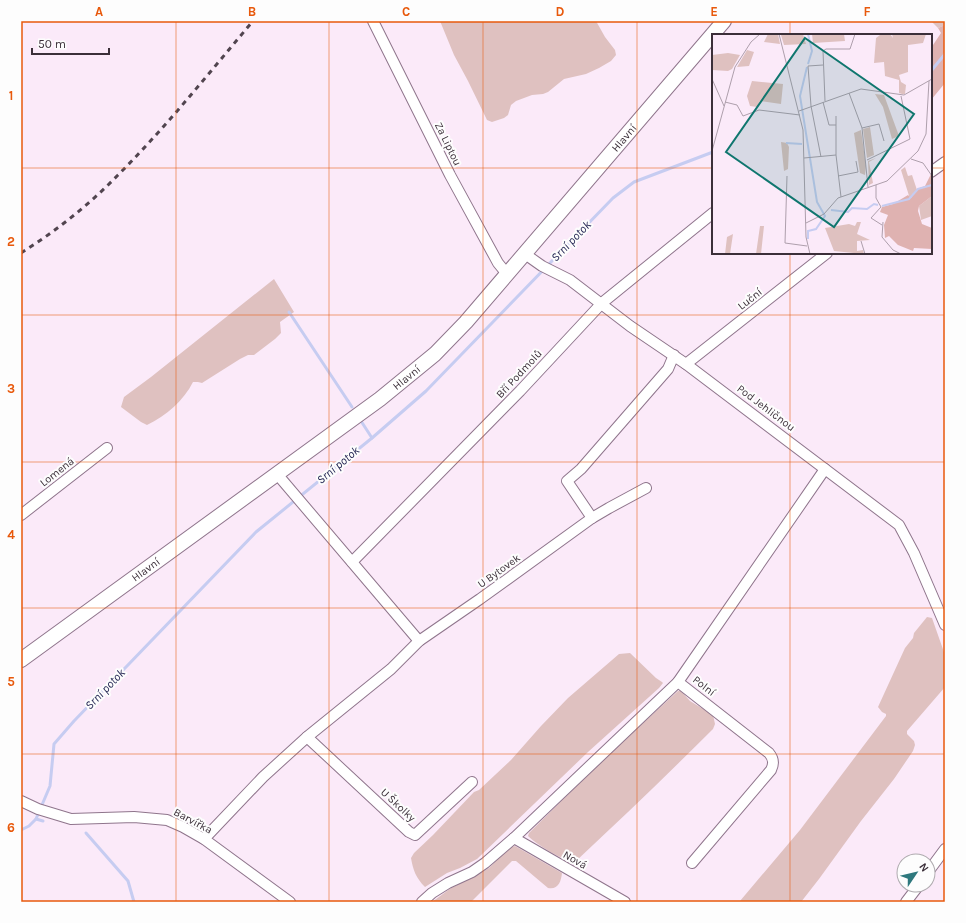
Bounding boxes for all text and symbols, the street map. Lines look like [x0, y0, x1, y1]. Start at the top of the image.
text: A [95, 4, 103, 19]
text: B [248, 4, 256, 19]
text: C [402, 4, 410, 19]
text: D [556, 4, 565, 19]
text: E [710, 4, 718, 19]
text: F [863, 4, 871, 19]
scale bar [32, 30, 109, 56]
inset map [712, 34, 932, 254]
text: 50 m [38, 37, 66, 51]
text: 1 [9, 88, 13, 103]
street label: Za Liptou [432, 120, 464, 168]
street label: Hlavní [609, 121, 640, 154]
water label: Srní potok [548, 217, 594, 264]
text: 2 [7, 234, 15, 249]
street label: Luční [735, 285, 765, 313]
street label: Bří Podmolů [493, 347, 545, 401]
street label: Hlavní [390, 362, 423, 393]
text: 3 [7, 381, 15, 396]
street label: Pod Jehličnou [734, 382, 798, 434]
water label: Srní potok [314, 443, 363, 487]
street label: Lomená [37, 455, 77, 489]
text: 4 [7, 527, 15, 542]
street label: U Bytovek [475, 551, 523, 591]
street label: Hlavní [129, 554, 163, 584]
water label: Srní potok [82, 665, 128, 712]
street label: Polní [690, 673, 718, 699]
text: 5 [7, 674, 15, 689]
street label: U Školky [378, 784, 419, 824]
street label: Barvířka [171, 805, 215, 837]
text: 6 [7, 820, 15, 835]
street label: Nová [561, 848, 589, 872]
north arrow [896, 853, 936, 893]
text: N [916, 861, 931, 875]

